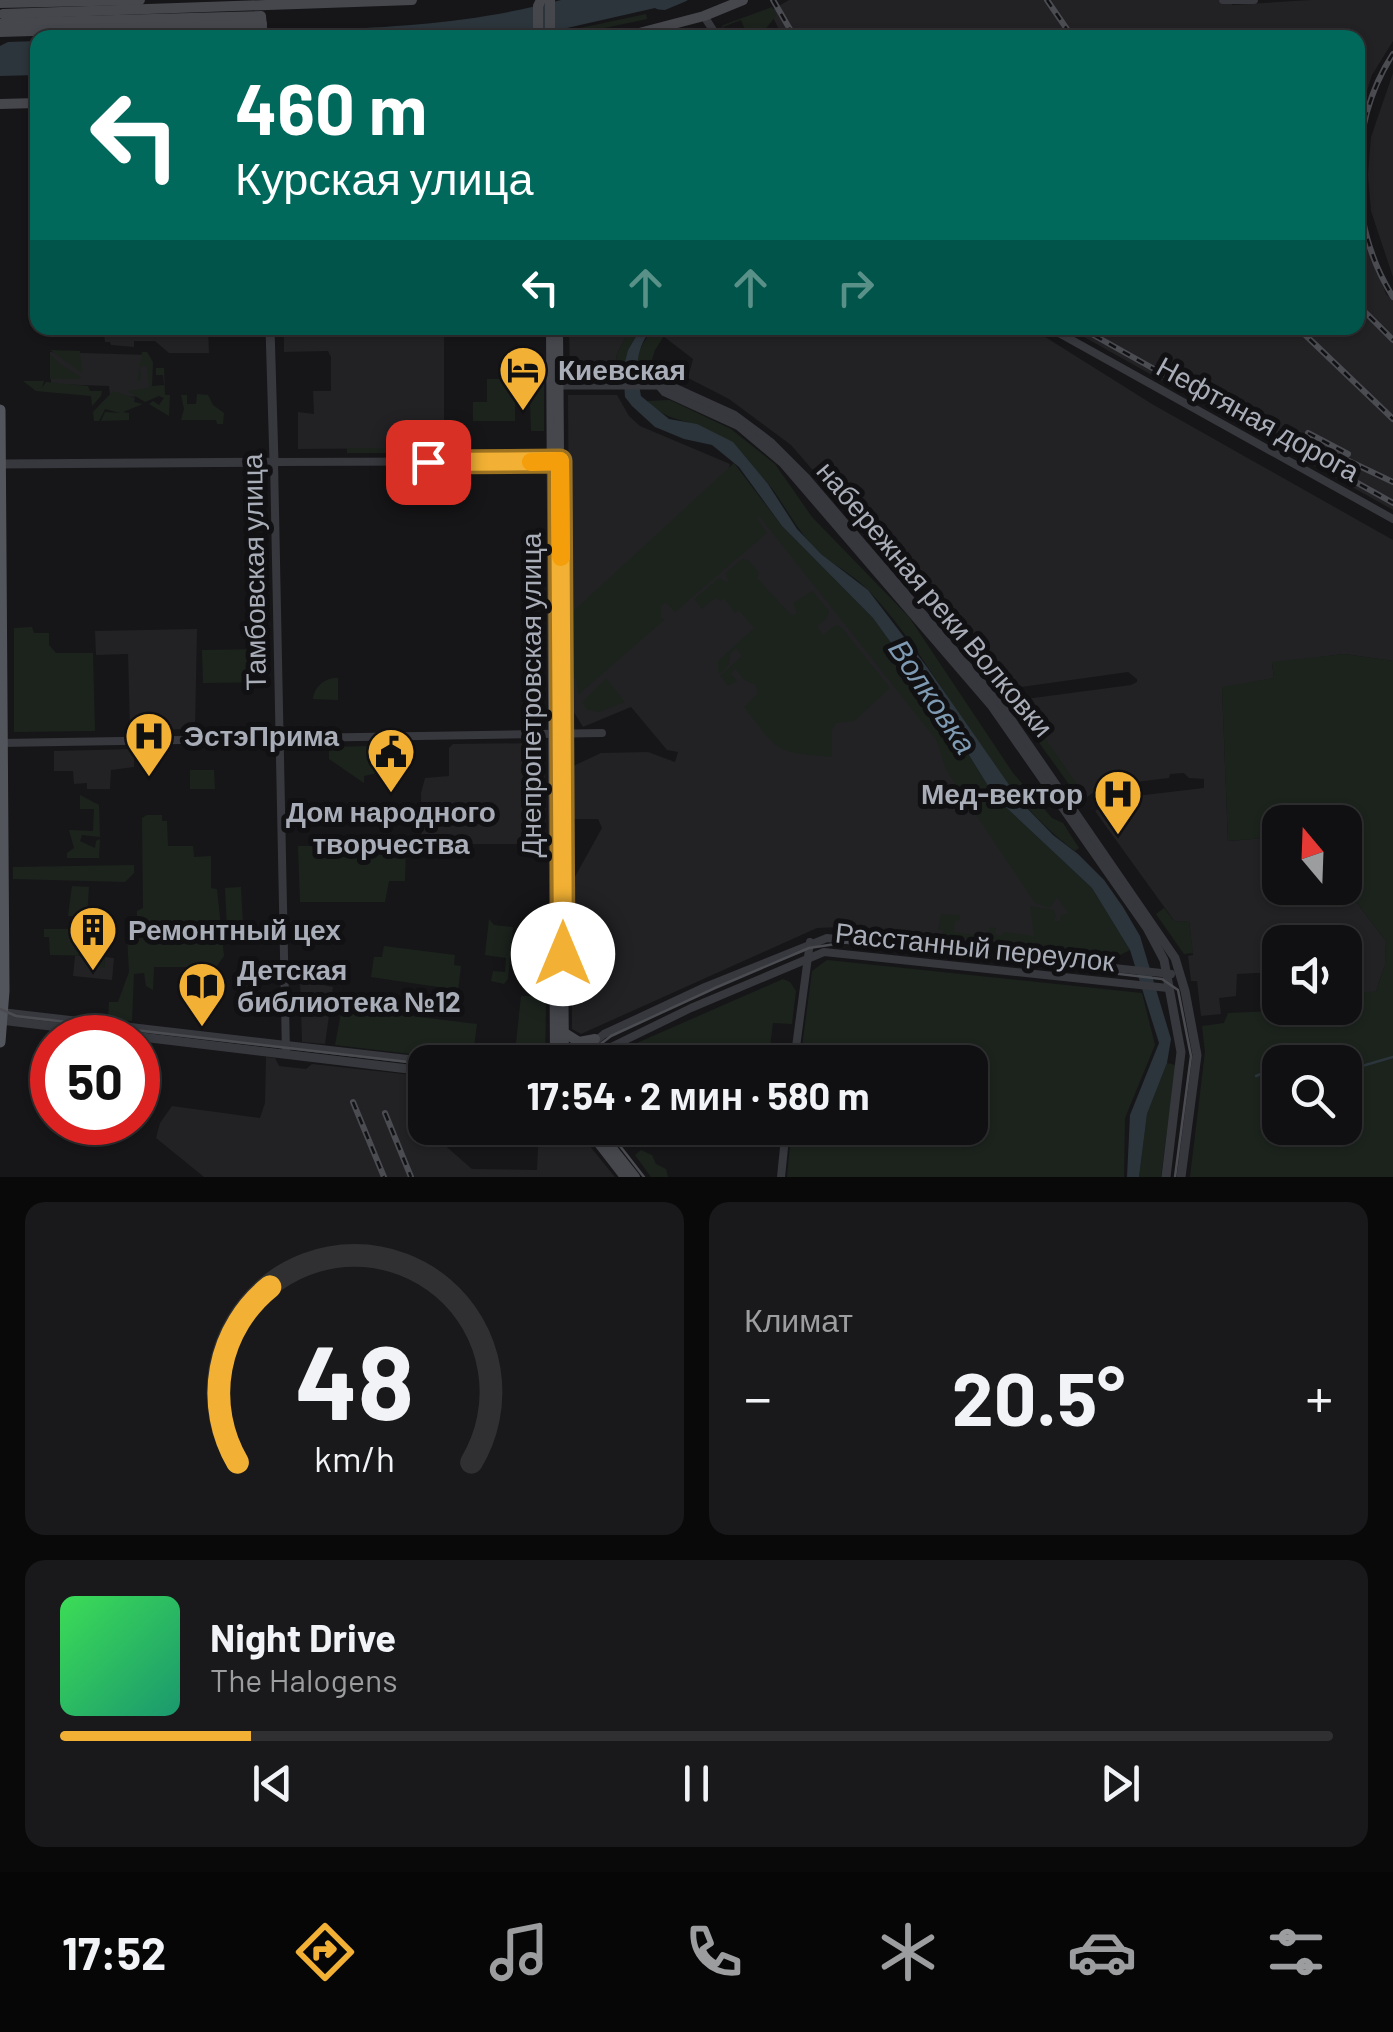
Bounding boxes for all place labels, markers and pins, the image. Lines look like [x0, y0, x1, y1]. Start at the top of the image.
hotel icon: Киевская [497, 344, 549, 412]
place label: Киевская [558, 352, 686, 386]
pin [386, 420, 471, 505]
hospital icon: ЭстэПрима [123, 710, 175, 778]
place label: ЭстэПрима [184, 718, 339, 752]
public building icon: Дом народного творчества [365, 726, 417, 794]
hospital icon: Мед-вектор [1092, 768, 1144, 836]
place label: Мед-вектор [921, 776, 1083, 810]
place label: Дом народного творчества [286, 794, 496, 860]
building icon: Ремонтный цех [67, 904, 119, 972]
place label: Ремонтный цех [128, 912, 341, 946]
place label: Детская библиотека №12 [237, 952, 461, 1018]
library icon: Детская библиотека №12 [176, 960, 228, 1028]

